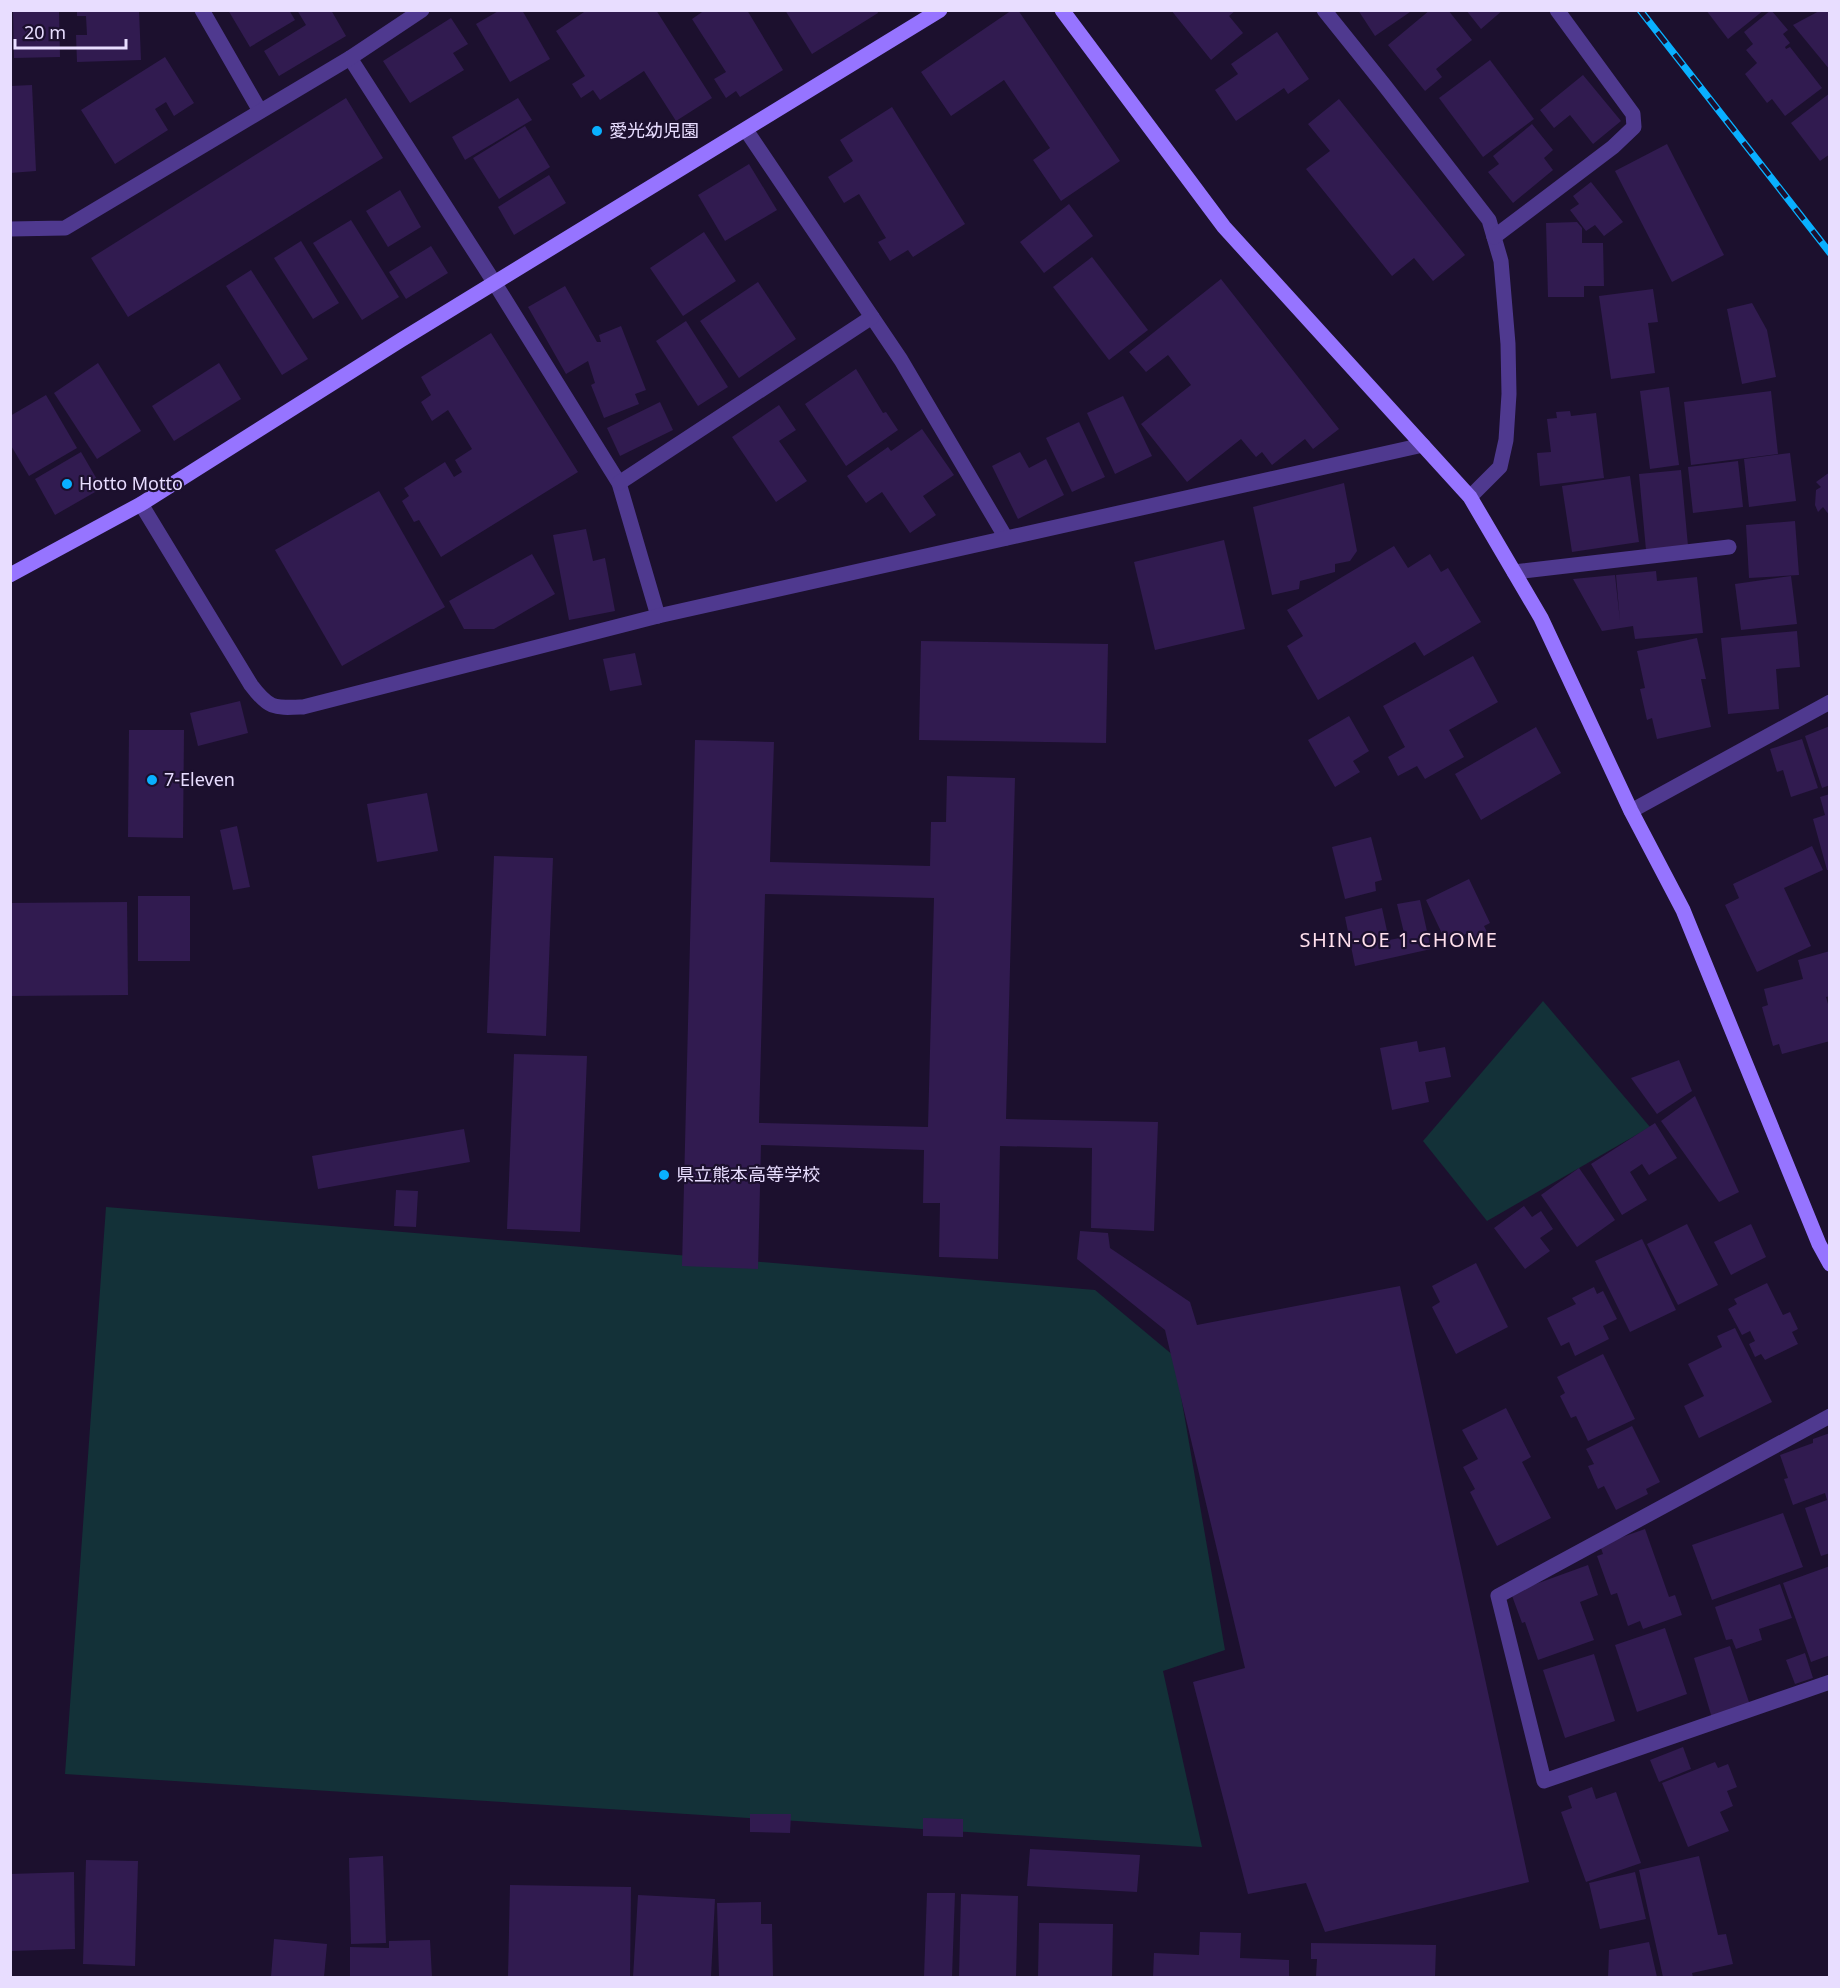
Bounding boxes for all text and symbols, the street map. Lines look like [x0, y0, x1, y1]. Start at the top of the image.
scale bar [15, 12, 126, 50]
text: 20 m [24, 20, 66, 44]
place label: 愛光幼児園 [609, 118, 699, 142]
marker: 愛光幼児園 [590, 124, 604, 138]
place label: Hotto Motto [79, 471, 183, 495]
marker: Hotto Motto [60, 477, 74, 491]
place label: 7-Eleven [164, 767, 235, 791]
marker: 7-Eleven [145, 773, 159, 787]
district label: SHIN-OE 1-CHOME [1300, 926, 1498, 953]
place label: 県立熊本高等学校 [676, 1162, 820, 1186]
marker: 県立熊本高等学校 [657, 1168, 671, 1182]

